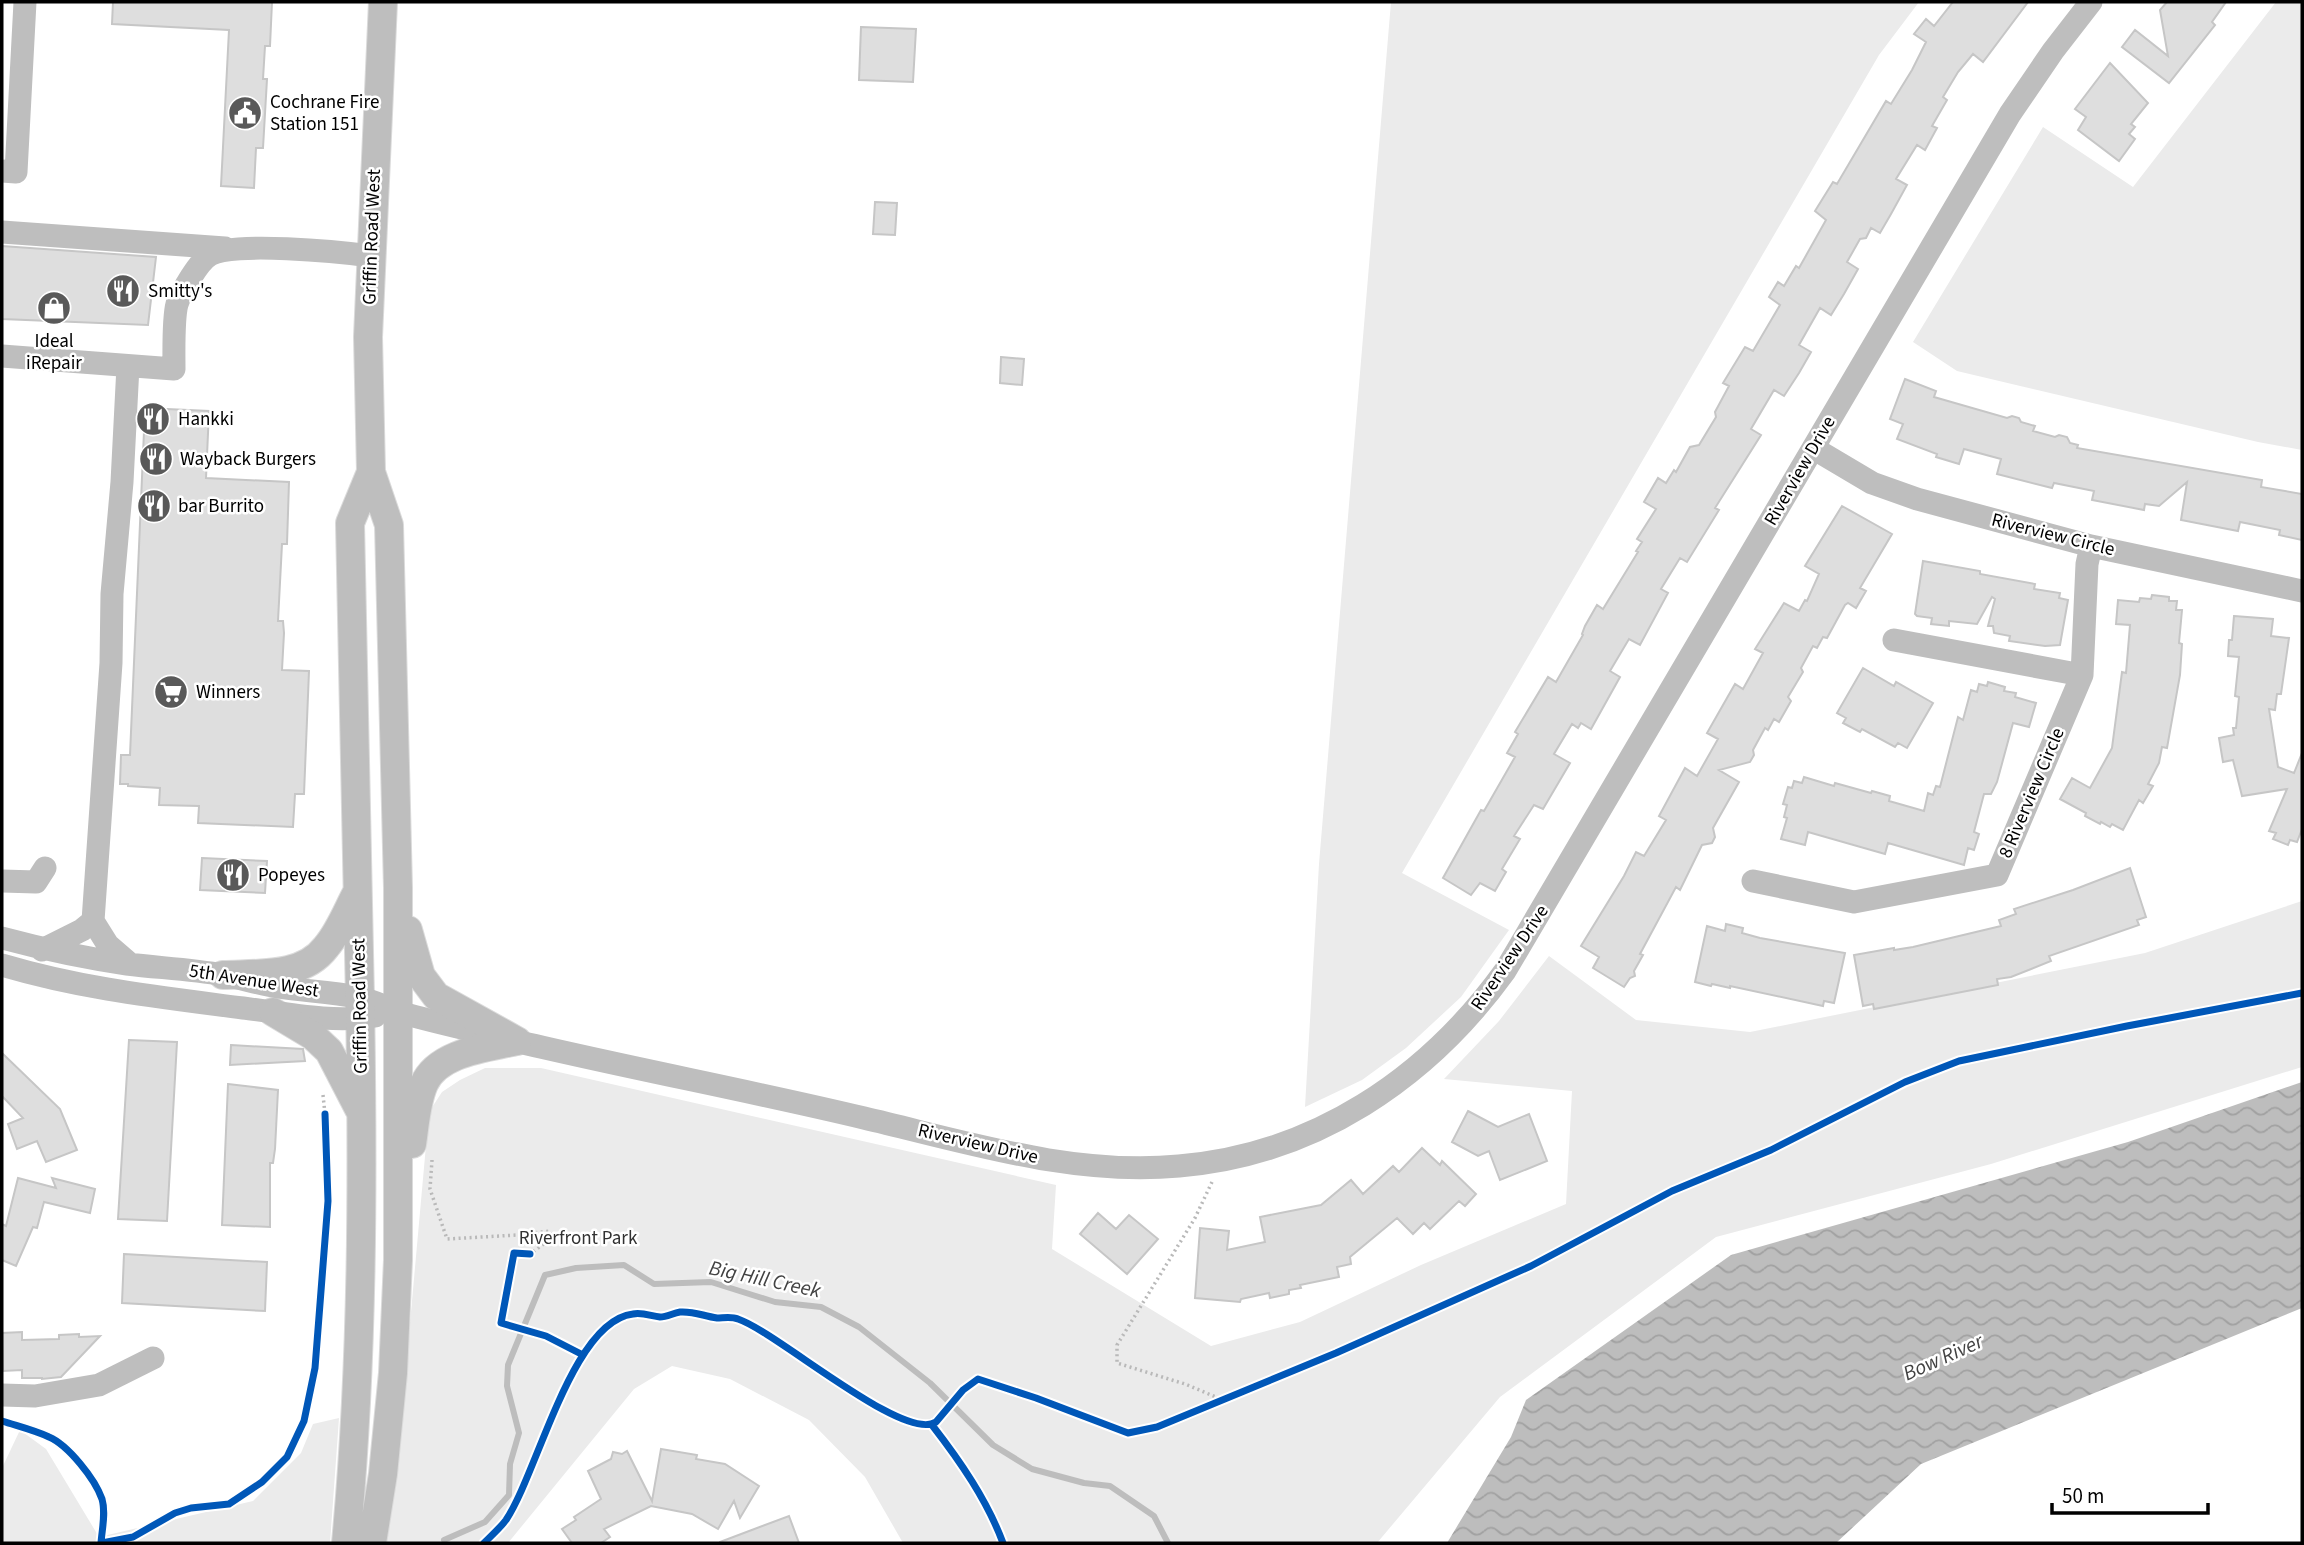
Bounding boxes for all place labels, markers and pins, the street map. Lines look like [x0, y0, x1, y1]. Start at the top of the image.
place label: Cochrane Fire Station 151 [270, 89, 379, 138]
public building icon: Cochrane Fire Station 151 [226, 94, 264, 132]
restaurant icon: Smitty's [104, 272, 142, 310]
place label: Smitty's [148, 278, 212, 305]
shop icon: Ideal iRepair [35, 289, 73, 327]
place label: Ideal iRepair [26, 328, 82, 377]
restaurant icon: Hankki [134, 400, 172, 438]
place label: Hankki [178, 406, 234, 433]
restaurant icon: Wayback Burgers [137, 440, 175, 478]
place label: Wayback Burgers [180, 446, 316, 473]
restaurant icon: bar Burrito [135, 487, 173, 525]
place label: bar Burrito [178, 493, 264, 520]
supermarket icon: Winners [152, 673, 190, 711]
place label: Winners [196, 679, 260, 706]
restaurant icon: Popeyes [214, 856, 252, 894]
place label: Popeyes [258, 862, 325, 889]

